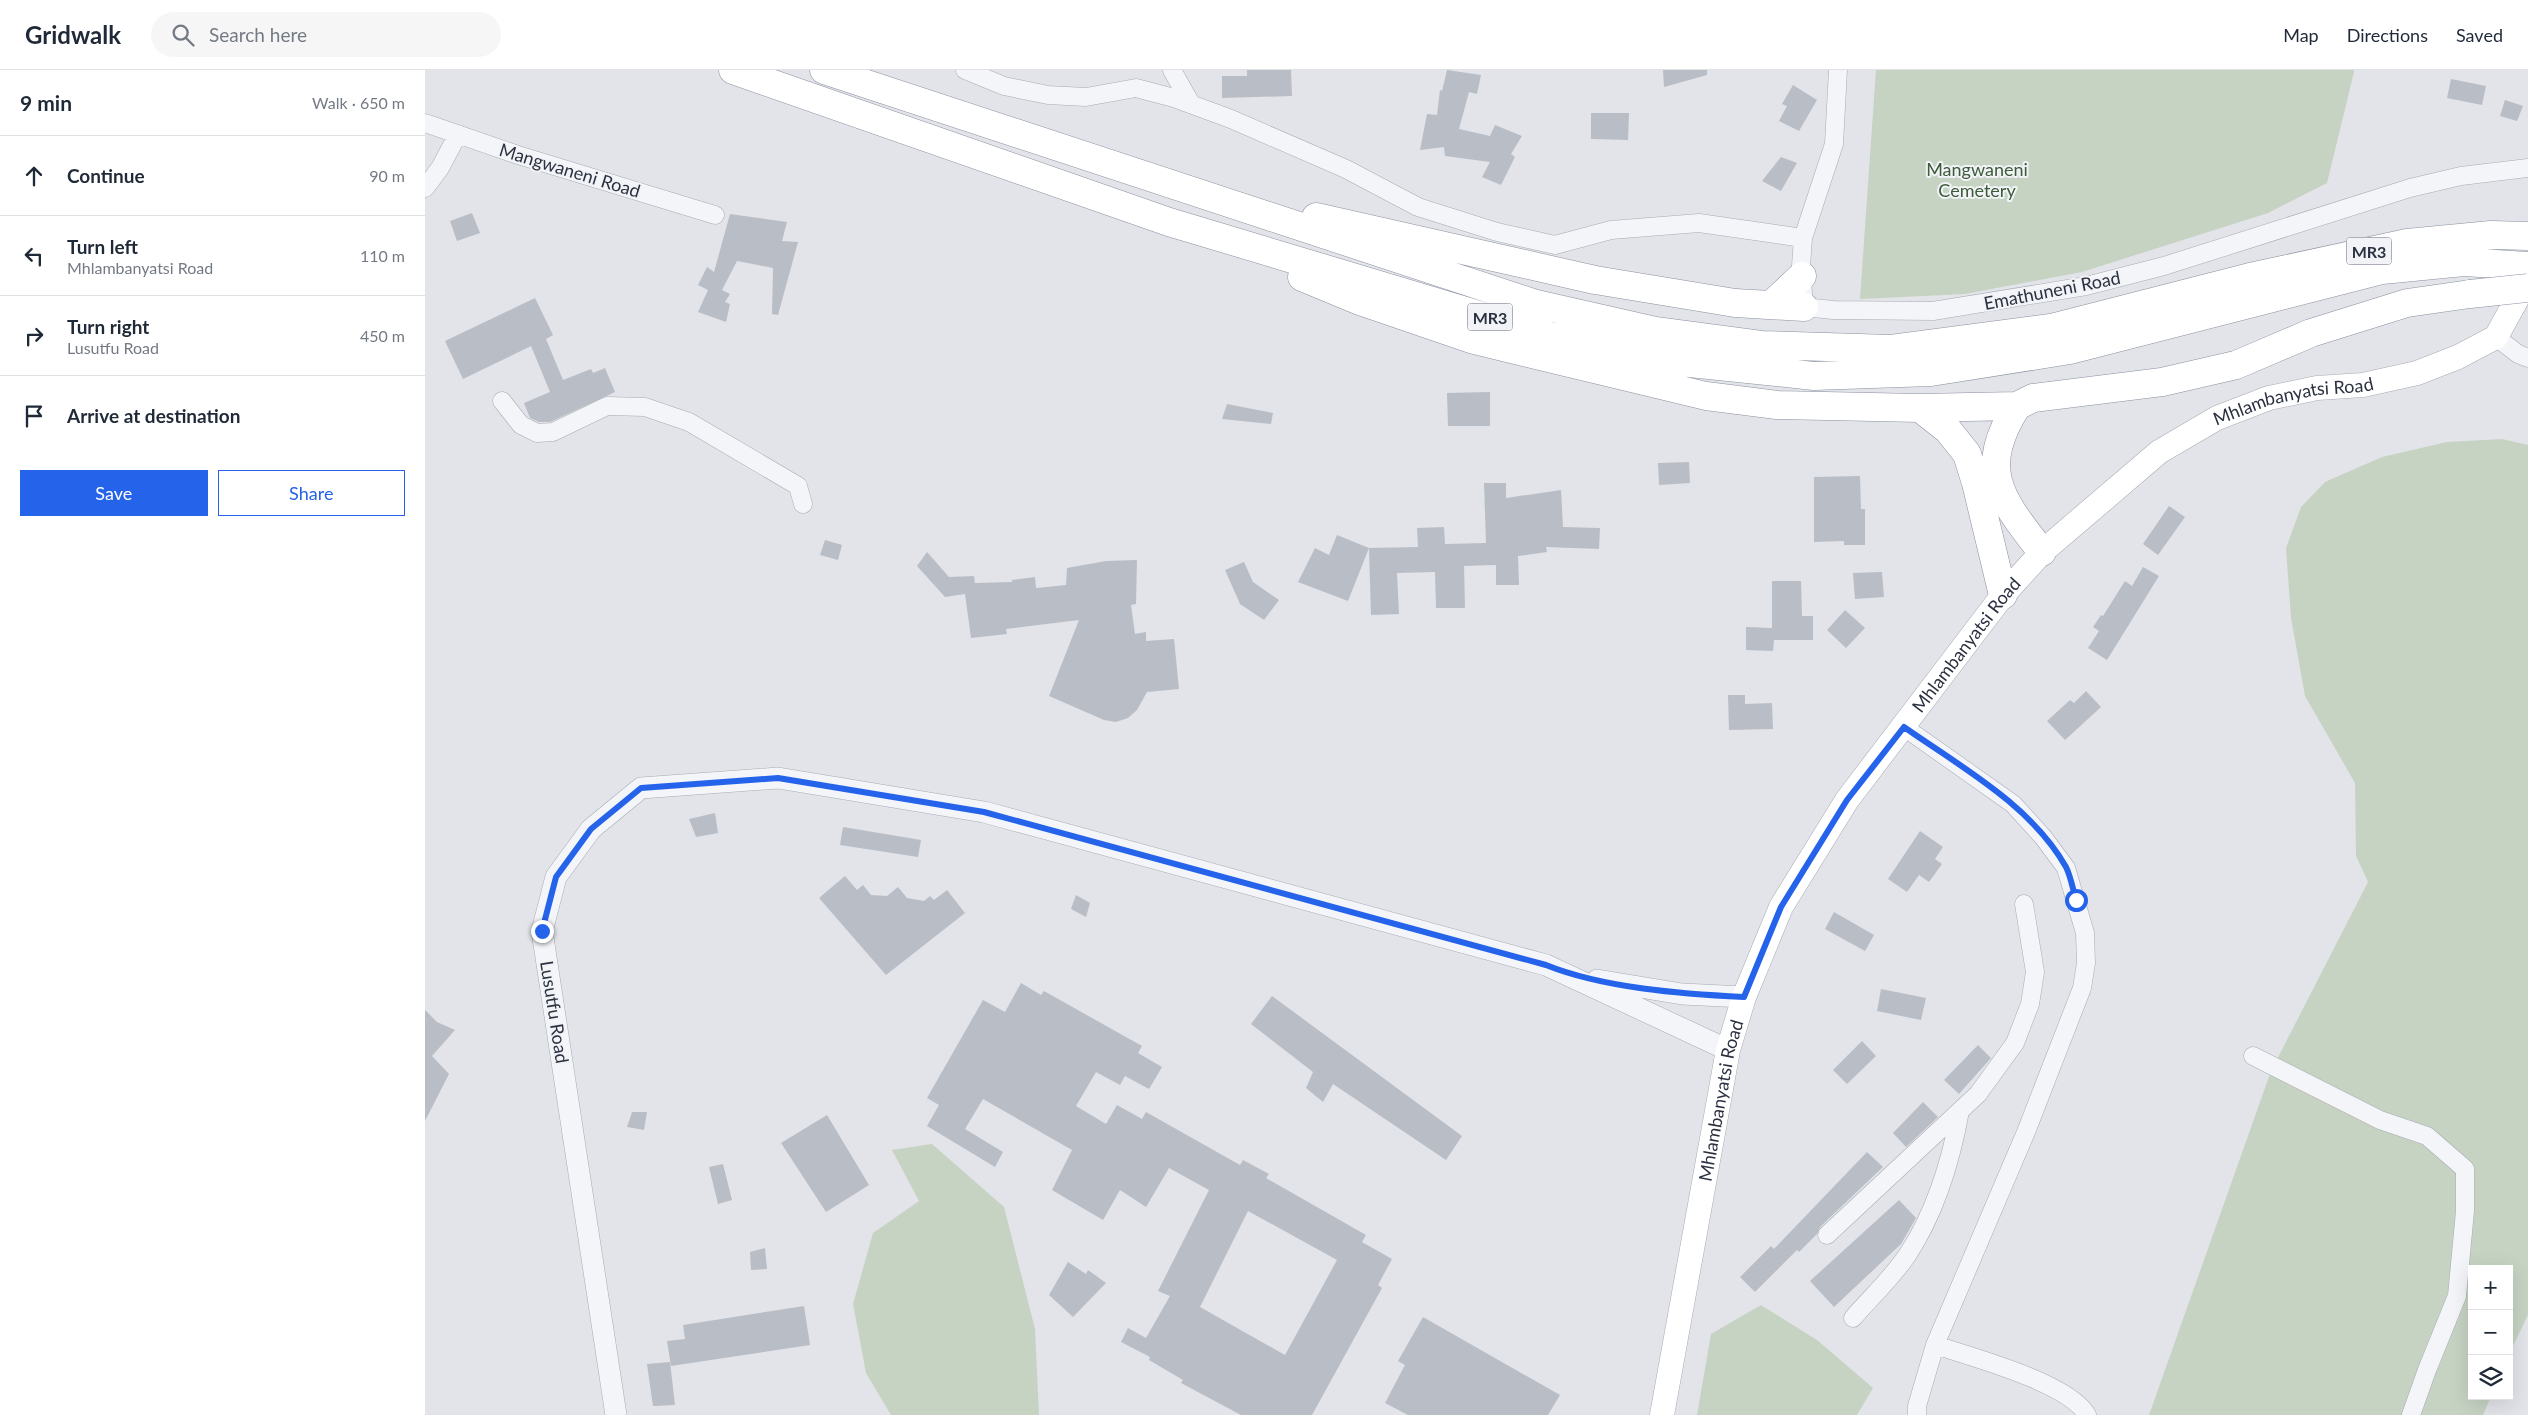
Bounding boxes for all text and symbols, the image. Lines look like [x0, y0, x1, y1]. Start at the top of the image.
search box [151, 12, 501, 57]
text: Gridwalk [25, 20, 121, 49]
icon: search [169, 21, 197, 49]
text: Search here [209, 23, 307, 46]
text: Map [2283, 24, 2319, 46]
text: Directions [2347, 24, 2428, 46]
text: Saved [2456, 24, 2503, 46]
text: 9 min [20, 90, 72, 115]
text: Walk · 650 m [312, 93, 405, 112]
street label: Mangwaneni Road [497, 138, 643, 202]
park label: Mangwaneni Cemetery [1926, 158, 2028, 201]
icon: ahead [20, 162, 48, 190]
text: Continue [67, 164, 145, 187]
text: 90 m [369, 166, 405, 185]
text: Turn left [67, 235, 138, 258]
road number: MR3 [2347, 238, 2391, 265]
icon: left [20, 242, 48, 270]
text: 110 m [360, 246, 405, 265]
text: Mhlambanyatsi Road [67, 258, 213, 277]
street label: Emathuneni Road [1982, 266, 2122, 314]
road number: MR3 [1467, 303, 1513, 330]
text: Turn right [67, 315, 149, 338]
icon: right [20, 322, 48, 350]
text: 450 m [360, 326, 405, 345]
text: Lusutfu Road [67, 338, 159, 357]
street label: Mhlambanyatsi Road [2210, 372, 2376, 429]
icon: arrive [20, 402, 48, 430]
text: Arrive at destination [67, 404, 240, 427]
button: Save [20, 470, 208, 516]
button: Share [218, 470, 405, 516]
street label: Mhlambanyatsi Road [1907, 573, 2025, 716]
route start [2065, 889, 2088, 912]
route end [531, 920, 554, 943]
street label: Lusutfu Road [536, 959, 574, 1065]
street label: Mhlambanyatsi Road [1693, 1017, 1748, 1183]
map controls [2468, 1265, 2513, 1400]
button: + [2468, 1265, 2513, 1310]
button: − [2468, 1310, 2513, 1355]
button: layers [2468, 1355, 2513, 1400]

